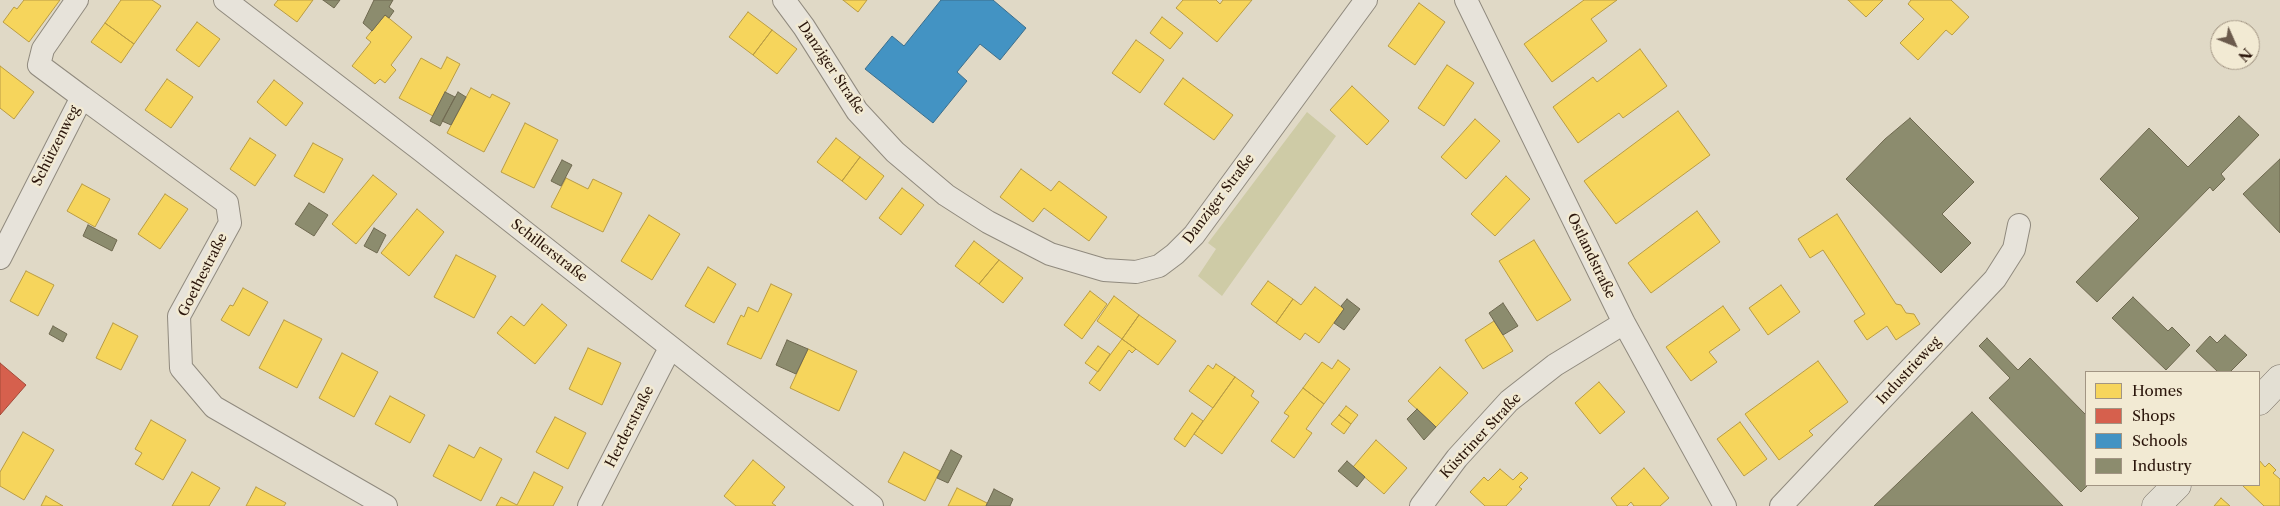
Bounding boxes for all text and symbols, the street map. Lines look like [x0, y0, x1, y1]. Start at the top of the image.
street label: Danziger Straße [794, 19, 868, 117]
north arrow [2210, 20, 2260, 70]
text: N [2234, 44, 2256, 65]
street label: Schützenweg [29, 103, 83, 189]
street label: Danziger Straße [1180, 151, 1258, 247]
street label: Ostlandstraße [1563, 210, 1619, 302]
street label: Schillerstraße [507, 216, 591, 286]
street label: Goethestraße [175, 231, 231, 319]
street label: Industrieweg [1873, 334, 1945, 408]
legend [2085, 371, 2260, 486]
text: Homes [2132, 381, 2183, 400]
street label: Herderstraße [602, 383, 658, 471]
street label: Küstriner Straße [1437, 390, 1525, 482]
text: Shops [2132, 406, 2175, 425]
text: Schools [2132, 431, 2188, 450]
text: Industry [2132, 456, 2192, 475]

